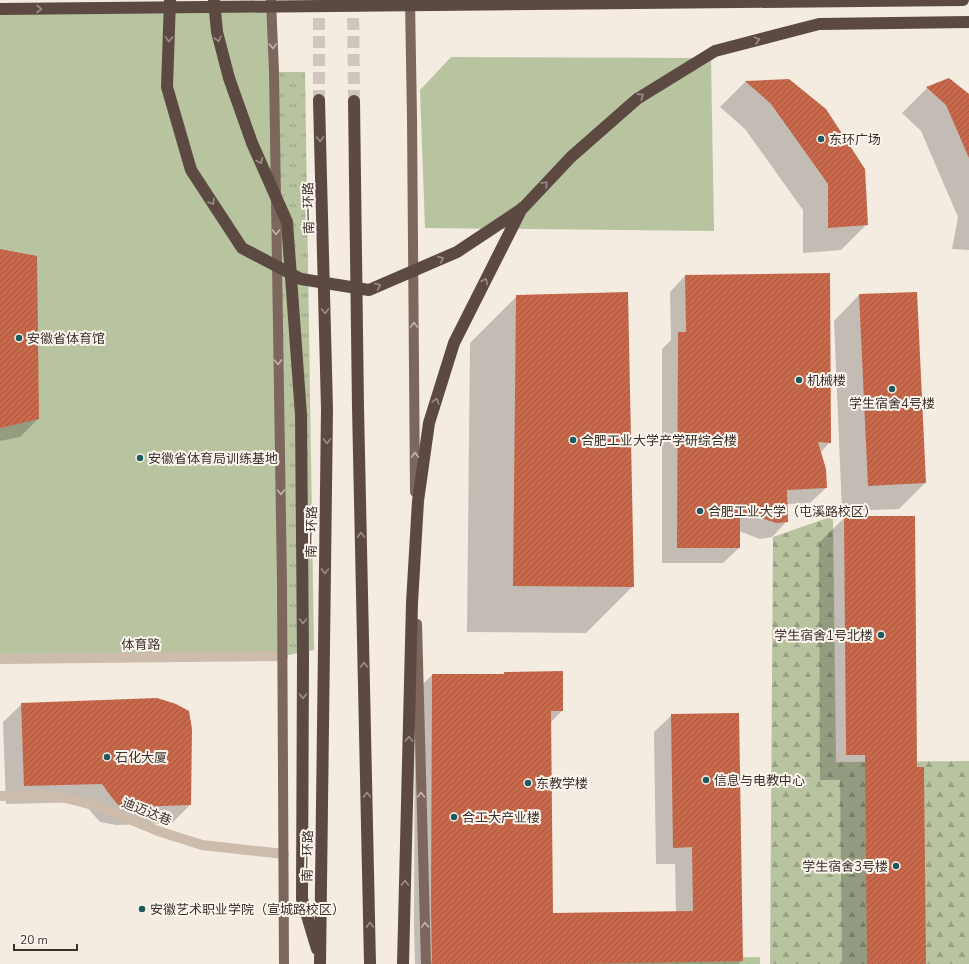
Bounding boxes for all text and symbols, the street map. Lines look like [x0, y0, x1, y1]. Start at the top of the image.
one-way arrow [36, 5, 42, 13]
one-way arrow [214, 35, 222, 42]
one-way arrow [164, 36, 173, 42]
one-way arrow [753, 36, 760, 45]
one-way arrow [269, 43, 277, 49]
one-way arrow [637, 93, 644, 101]
place label: 东环广场 [829, 131, 881, 149]
marker: 东环广场 [816, 134, 826, 144]
one-way arrow [316, 136, 325, 142]
one-way arrow [256, 158, 264, 165]
one-way arrow [541, 181, 548, 188]
street label: 南一环路 [300, 182, 318, 234]
one-way arrow [208, 198, 215, 205]
one-way arrow [272, 229, 280, 235]
one-way arrow [436, 256, 444, 264]
one-way arrow [481, 278, 488, 286]
one-way arrow [374, 283, 382, 291]
one-way arrow [320, 308, 329, 314]
one-way arrow [410, 322, 418, 328]
place label: 安徽省体育馆 [27, 330, 105, 348]
marker: 安徽省体育馆 [14, 333, 24, 343]
one-way arrow [274, 359, 283, 365]
place label: 机械楼 [807, 372, 846, 390]
marker: 机械楼 [794, 375, 804, 385]
marker: 学生宿舍4号楼 [887, 384, 897, 394]
place label: 学生宿舍4号楼 [849, 395, 935, 413]
one-way arrow [431, 398, 440, 405]
place label: 合肥工业大学产学研综合楼 [581, 432, 737, 450]
marker: 合肥工业大学产学研综合楼 [568, 435, 578, 445]
one-way arrow [322, 438, 331, 444]
place label: 安徽省体育局训练基地 [148, 450, 278, 468]
one-way arrow [411, 452, 419, 458]
marker: 安徽省体育局训练基地 [135, 453, 145, 463]
one-way arrow [276, 489, 285, 495]
place label: 合肥工业大学（屯溪路校区） [708, 503, 877, 521]
street label: 南一环路 [303, 506, 321, 558]
marker: 合肥工业大学（屯溪路校区） [695, 506, 705, 516]
one-way arrow [357, 532, 365, 538]
one-way arrow [321, 568, 329, 574]
one-way arrow [298, 618, 307, 624]
place label: 学生宿舍1号北楼 [774, 627, 873, 645]
marker: 学生宿舍1号北楼 [876, 630, 886, 640]
street label: 体育路 [121, 636, 161, 654]
one-way arrow [360, 662, 368, 668]
one-way arrow [299, 693, 307, 699]
one-way arrow [405, 736, 413, 742]
place label: 石化大厦 [115, 749, 167, 767]
marker: 石化大厦 [102, 752, 112, 762]
place label: 信息与电教中心 [714, 772, 805, 790]
place label: 东教学楼 [536, 775, 588, 793]
marker: 信息与电教中心 [701, 775, 711, 785]
marker: 东教学楼 [523, 778, 533, 788]
one-way arrow [363, 792, 371, 798]
one-way arrow [417, 792, 426, 798]
street label: 迪迈达巷 [119, 794, 174, 830]
place label: 合工大产业楼 [462, 809, 540, 827]
marker: 合工大产业楼 [449, 812, 459, 822]
street label: 南一环路 [299, 830, 317, 882]
place label: 学生宿舍3号楼 [802, 858, 888, 876]
marker: 学生宿舍3号楼 [891, 861, 901, 871]
one-way arrow [401, 880, 409, 886]
place label: 安徽艺术职业学院（宣城路校区） [150, 901, 345, 919]
marker: 安徽艺术职业学院（宣城路校区） [137, 904, 147, 914]
one-way arrow [365, 922, 374, 928]
one-way arrow [421, 922, 429, 928]
scale bar [14, 926, 77, 952]
text: 20 m [20, 932, 48, 948]

